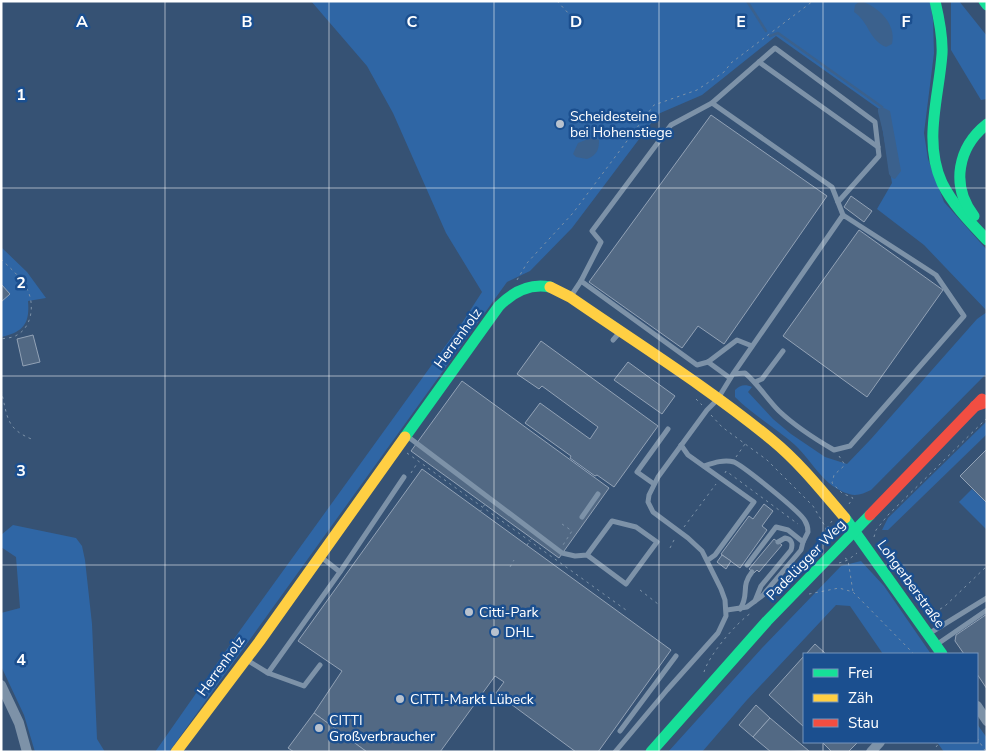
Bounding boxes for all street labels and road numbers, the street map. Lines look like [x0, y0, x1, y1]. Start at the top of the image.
street label: Herrenholz [430, 304, 486, 372]
street label: Padelügger Weg [762, 515, 850, 605]
street label: Lohgerberstraße [873, 536, 949, 632]
street label: Herrenholz [193, 632, 249, 700]

